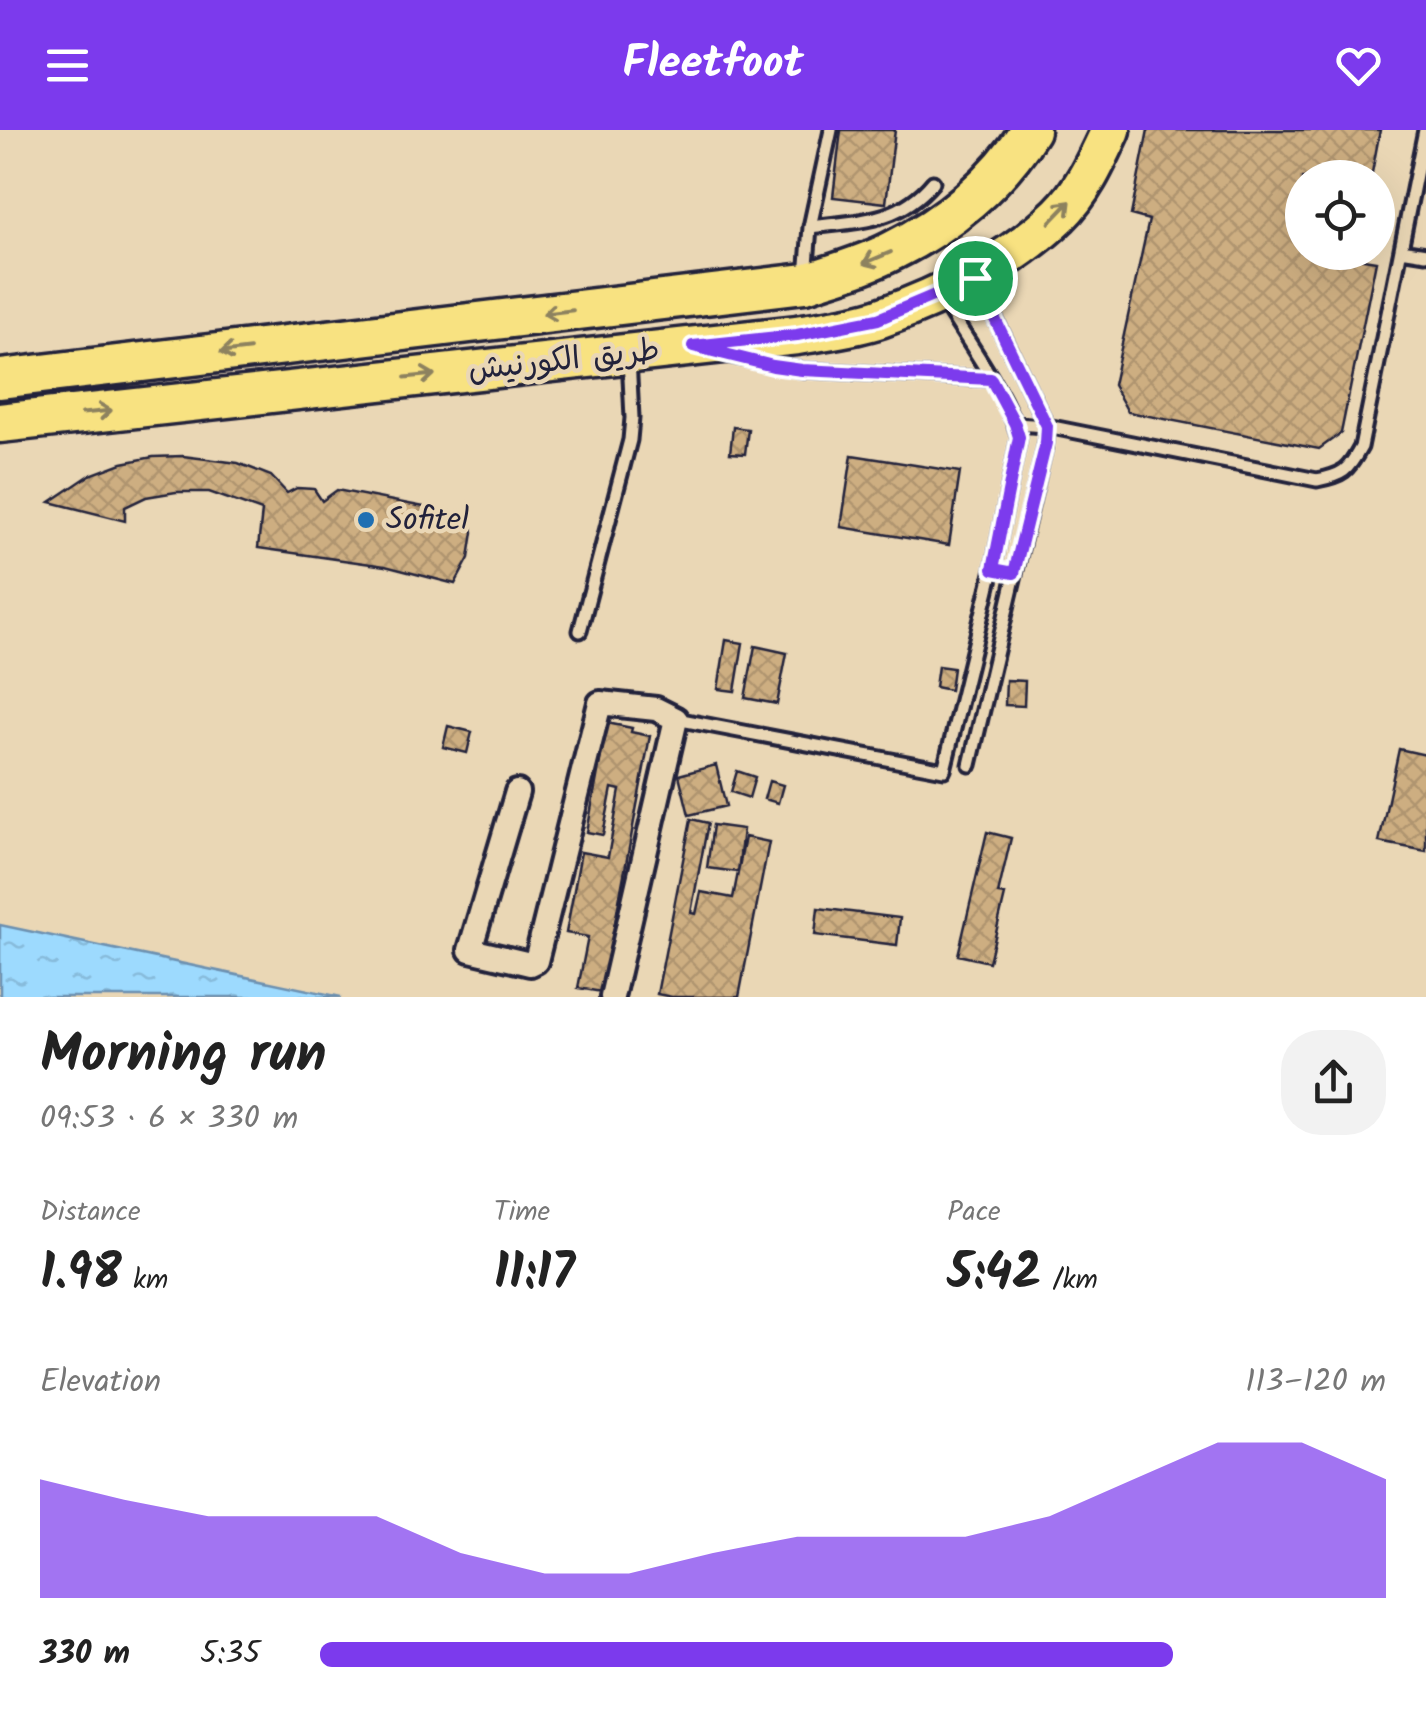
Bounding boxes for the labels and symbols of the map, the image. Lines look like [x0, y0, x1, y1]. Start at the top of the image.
one-way arrow [1048, 200, 1072, 224]
pin [933, 236, 1018, 321]
one-way arrow [862, 250, 892, 268]
one-way arrow [542, 303, 574, 322]
street label: طريق الكورنيش [466, 326, 662, 396]
one-way arrow [219, 342, 251, 360]
one-way arrow [403, 367, 436, 386]
one-way arrow [80, 402, 113, 421]
place label: Sofitel [386, 495, 469, 546]
marker: Sofitel [355, 509, 377, 531]

